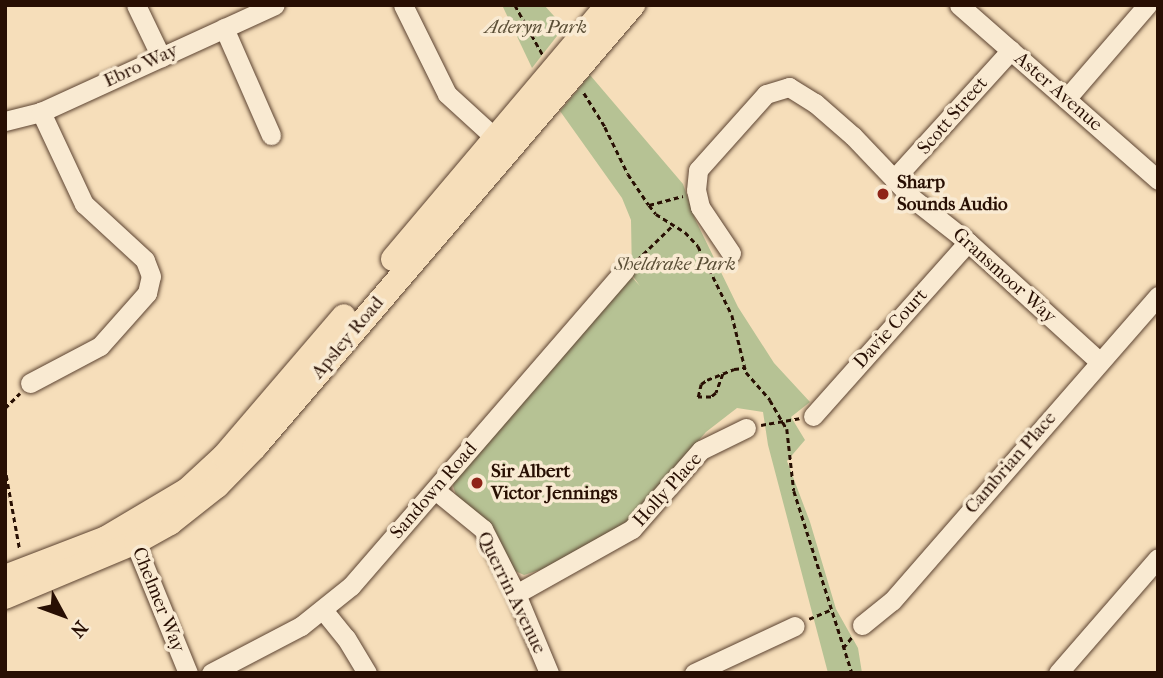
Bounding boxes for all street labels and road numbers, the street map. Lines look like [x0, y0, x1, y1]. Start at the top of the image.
street label: Ebro Way [100, 39, 182, 93]
street label: Aster Avenue [1009, 48, 1107, 136]
street label: Scott Street [913, 72, 993, 160]
street label: Gransmoor Way [948, 224, 1060, 328]
street label: Davie Court [849, 284, 933, 374]
street label: Apsley Road [307, 292, 389, 384]
street label: Cambrian Place [960, 407, 1062, 519]
street label: Sandown Road [386, 438, 482, 544]
street label: Holly Place [629, 448, 707, 532]
street label: Querrin Avenue [472, 528, 550, 658]
street label: Chelmer Way [127, 544, 189, 656]

